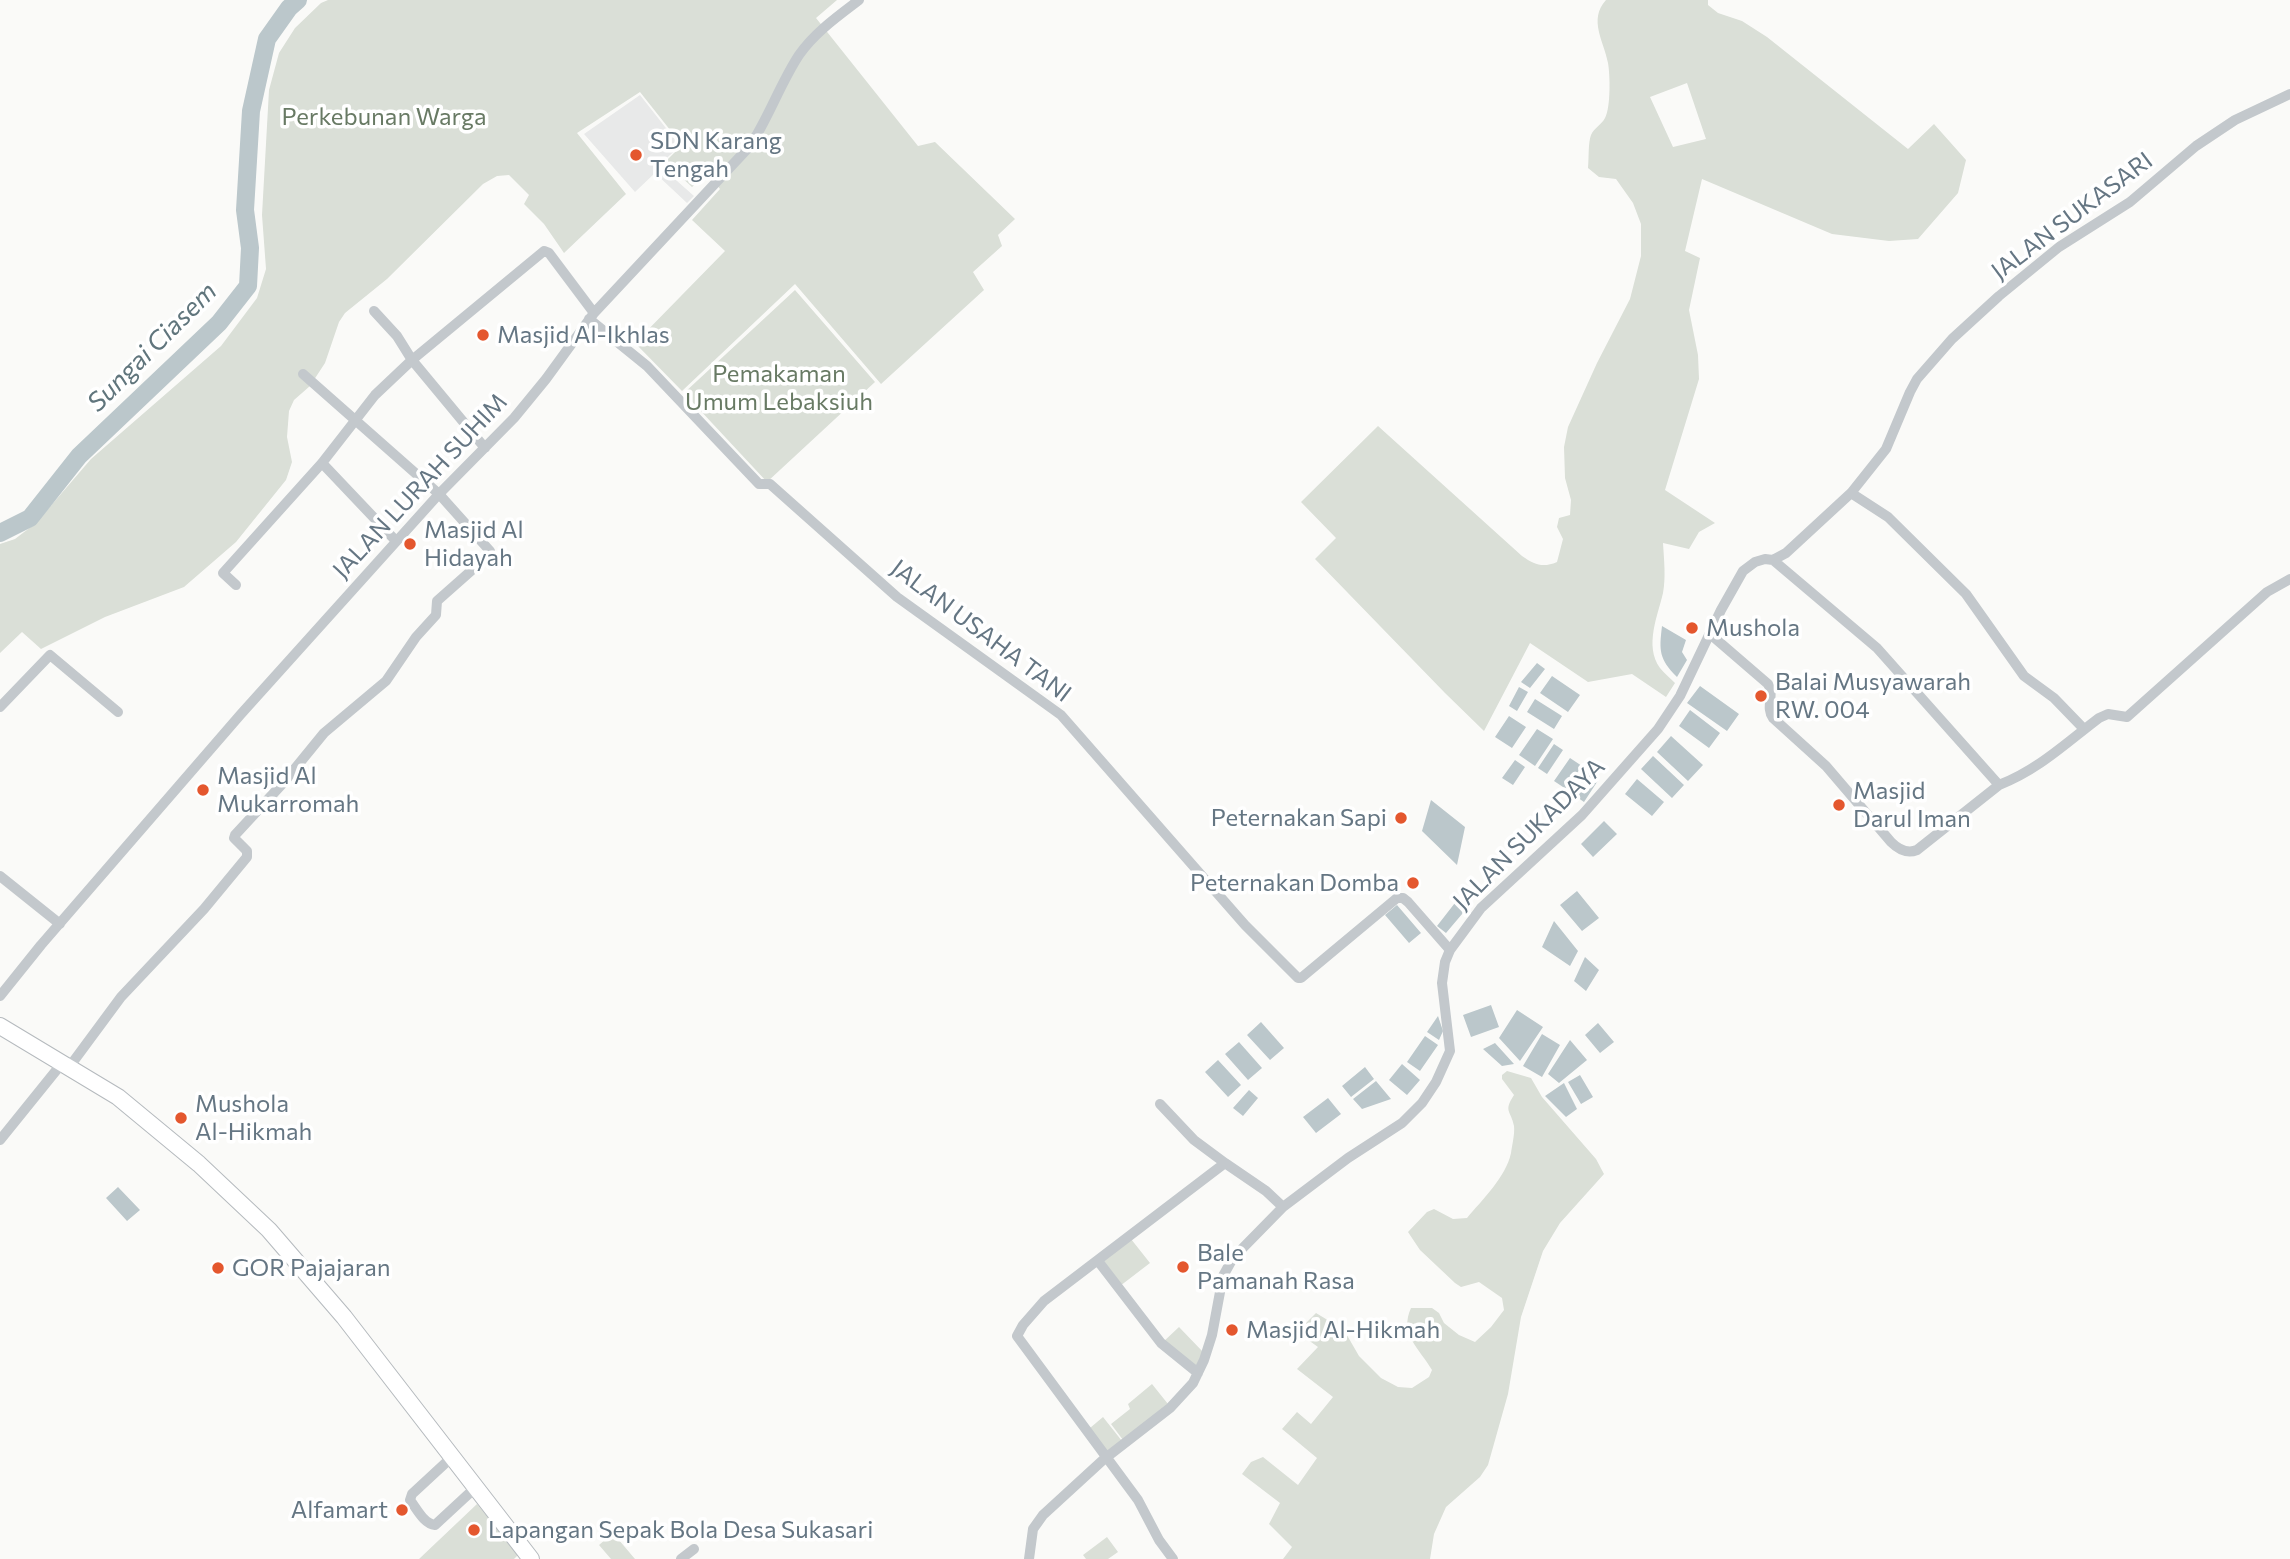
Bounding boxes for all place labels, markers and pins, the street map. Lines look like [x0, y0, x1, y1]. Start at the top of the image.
place label: SDN Karang Tengah [650, 127, 782, 183]
marker: SDN Karang Tengah [628, 147, 644, 163]
place label: Masjid Al-Ikhlas [497, 321, 670, 349]
marker: Masjid Al-Ikhlas [475, 327, 491, 343]
place label: Masjid Al Hidayah [424, 516, 524, 572]
marker: Masjid Al Hidayah [402, 536, 418, 552]
place label: Mushola [1706, 614, 1800, 642]
marker: Mushola [1684, 620, 1700, 636]
place label: Balai Musyawarah RW. 004 [1775, 668, 1971, 724]
marker: Balai Musyawarah RW. 004 [1753, 688, 1769, 704]
place label: Masjid Al Mukarromah [217, 762, 359, 818]
place label: Masjid Darul Iman [1853, 777, 1971, 833]
marker: Masjid Al Mukarromah [195, 782, 211, 798]
marker: Masjid Darul Iman [1831, 797, 1847, 813]
place label: Peternakan Sapi [1211, 804, 1387, 832]
marker: Peternakan Sapi [1393, 810, 1409, 826]
place label: Peternakan Domba [1190, 869, 1399, 897]
marker: Peternakan Domba [1405, 875, 1421, 891]
place label: Mushola Al-Hikmah [195, 1090, 312, 1146]
marker: Mushola Al-Hikmah [173, 1110, 189, 1126]
place label: Bale Pamanah Rasa [1197, 1239, 1355, 1295]
place label: GOR Pajajaran [232, 1254, 390, 1282]
marker: Bale Pamanah Rasa [1175, 1259, 1191, 1275]
marker: GOR Pajajaran [210, 1260, 226, 1276]
place label: Masjid Al-Hikmah [1246, 1316, 1440, 1344]
marker: Masjid Al-Hikmah [1224, 1322, 1240, 1338]
place label: Alfamart [291, 1496, 388, 1524]
marker: Alfamart [394, 1502, 410, 1518]
place label: Lapangan Sepak Bola Desa Sukasari [488, 1516, 873, 1544]
marker: Lapangan Sepak Bola Desa Sukasari [466, 1522, 482, 1538]

